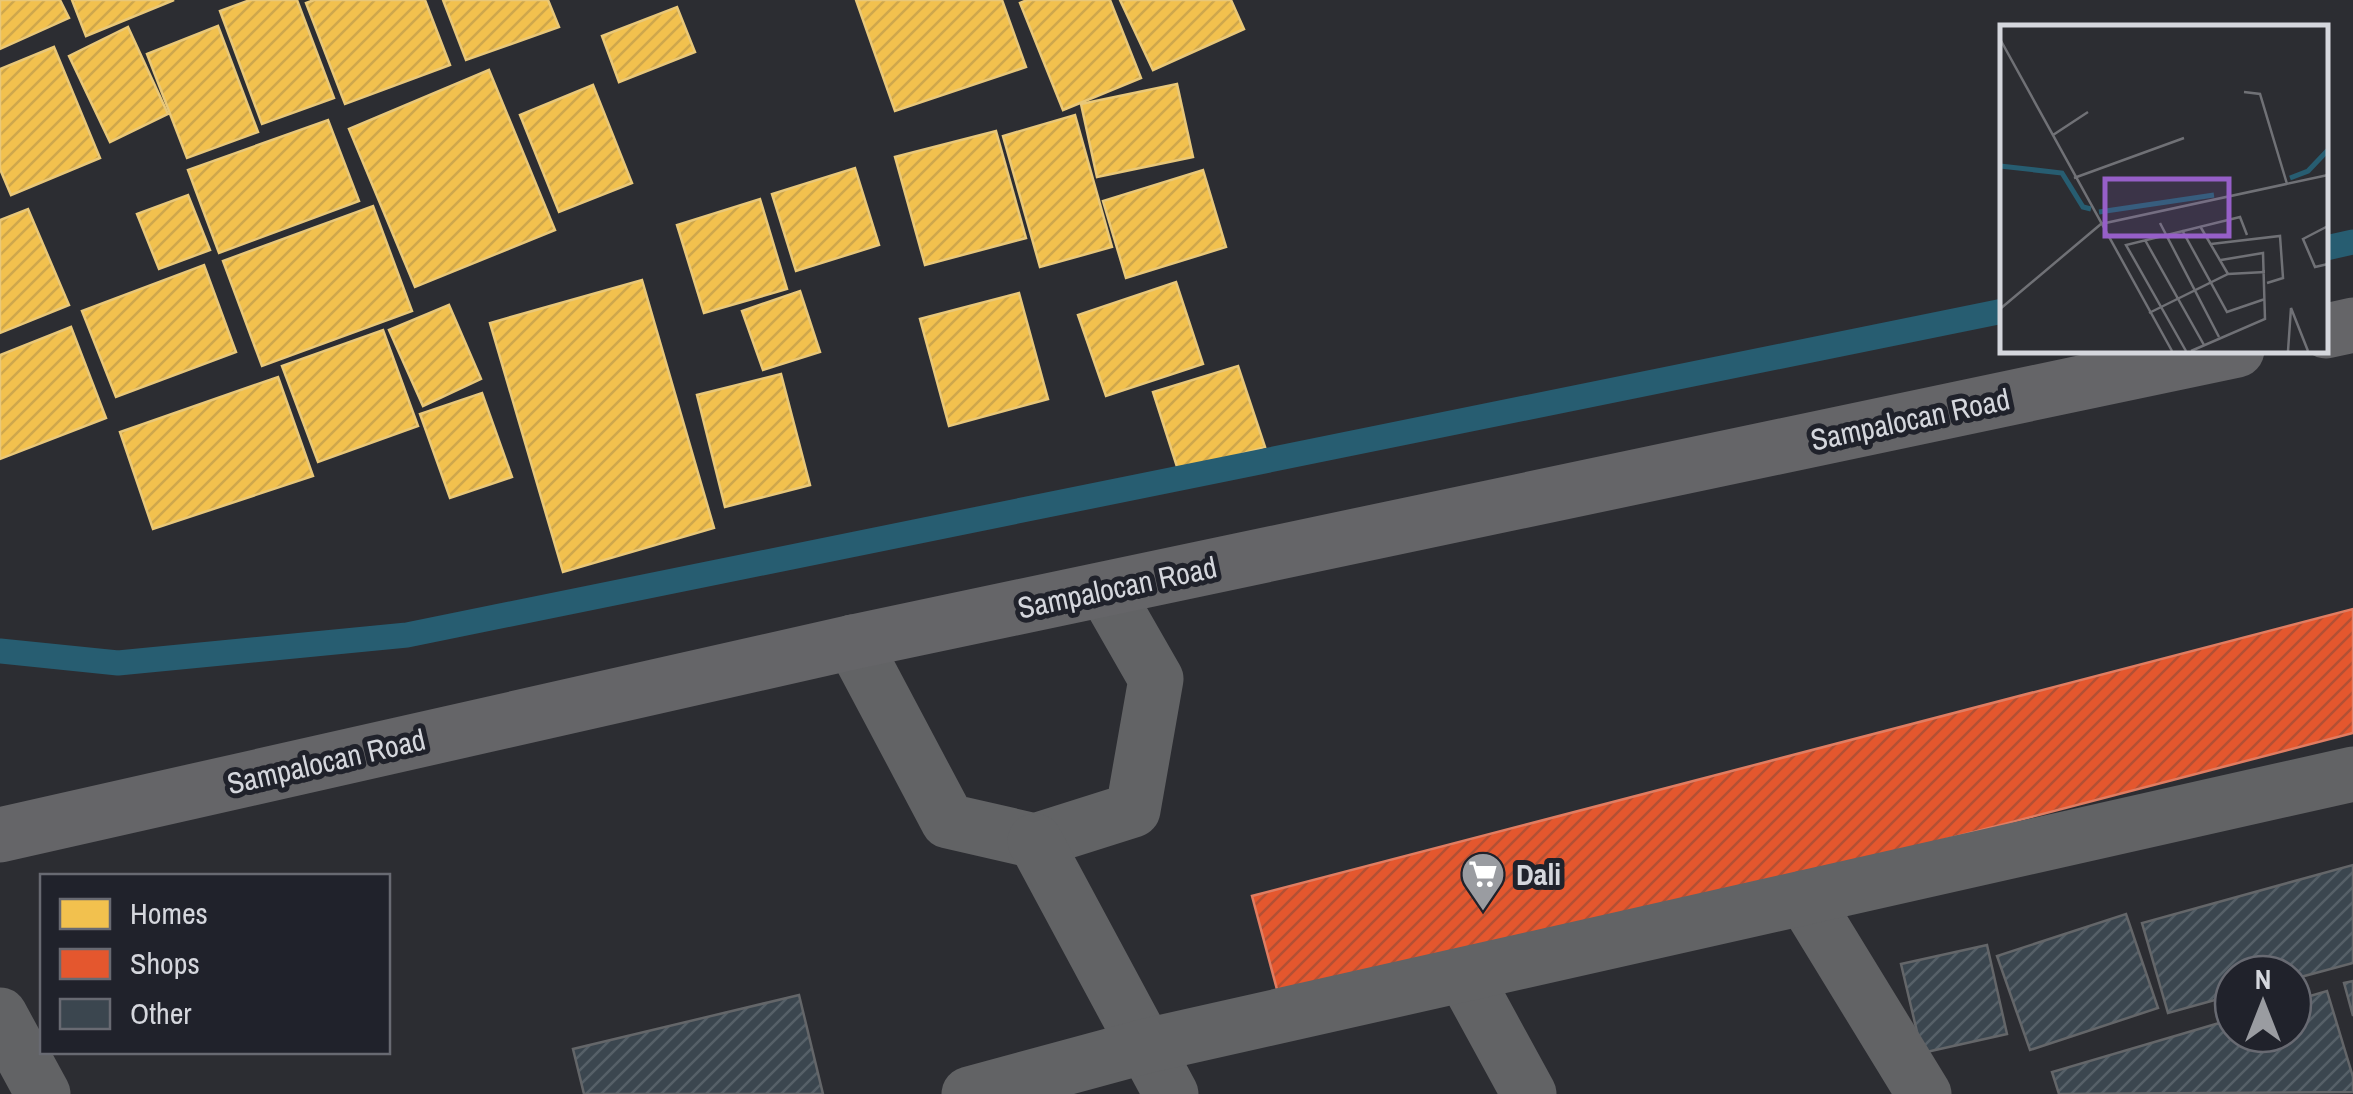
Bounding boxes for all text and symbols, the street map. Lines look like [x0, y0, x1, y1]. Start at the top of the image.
inset map [2000, 25, 2328, 352]
street label: Sampalocan Road [1807, 378, 2013, 460]
street label: Sampalocan Road [1014, 546, 1220, 628]
street label: Sampalocan Road [223, 719, 429, 803]
supermarket icon: Dali [1460, 851, 1506, 912]
place label: Dali [1516, 854, 1561, 894]
legend [40, 874, 390, 1054]
text: Homes [130, 893, 208, 933]
text: Shops [130, 943, 200, 983]
north arrow [2213, 954, 2313, 1054]
text: N [2255, 960, 2271, 998]
text: Other [130, 993, 192, 1033]

